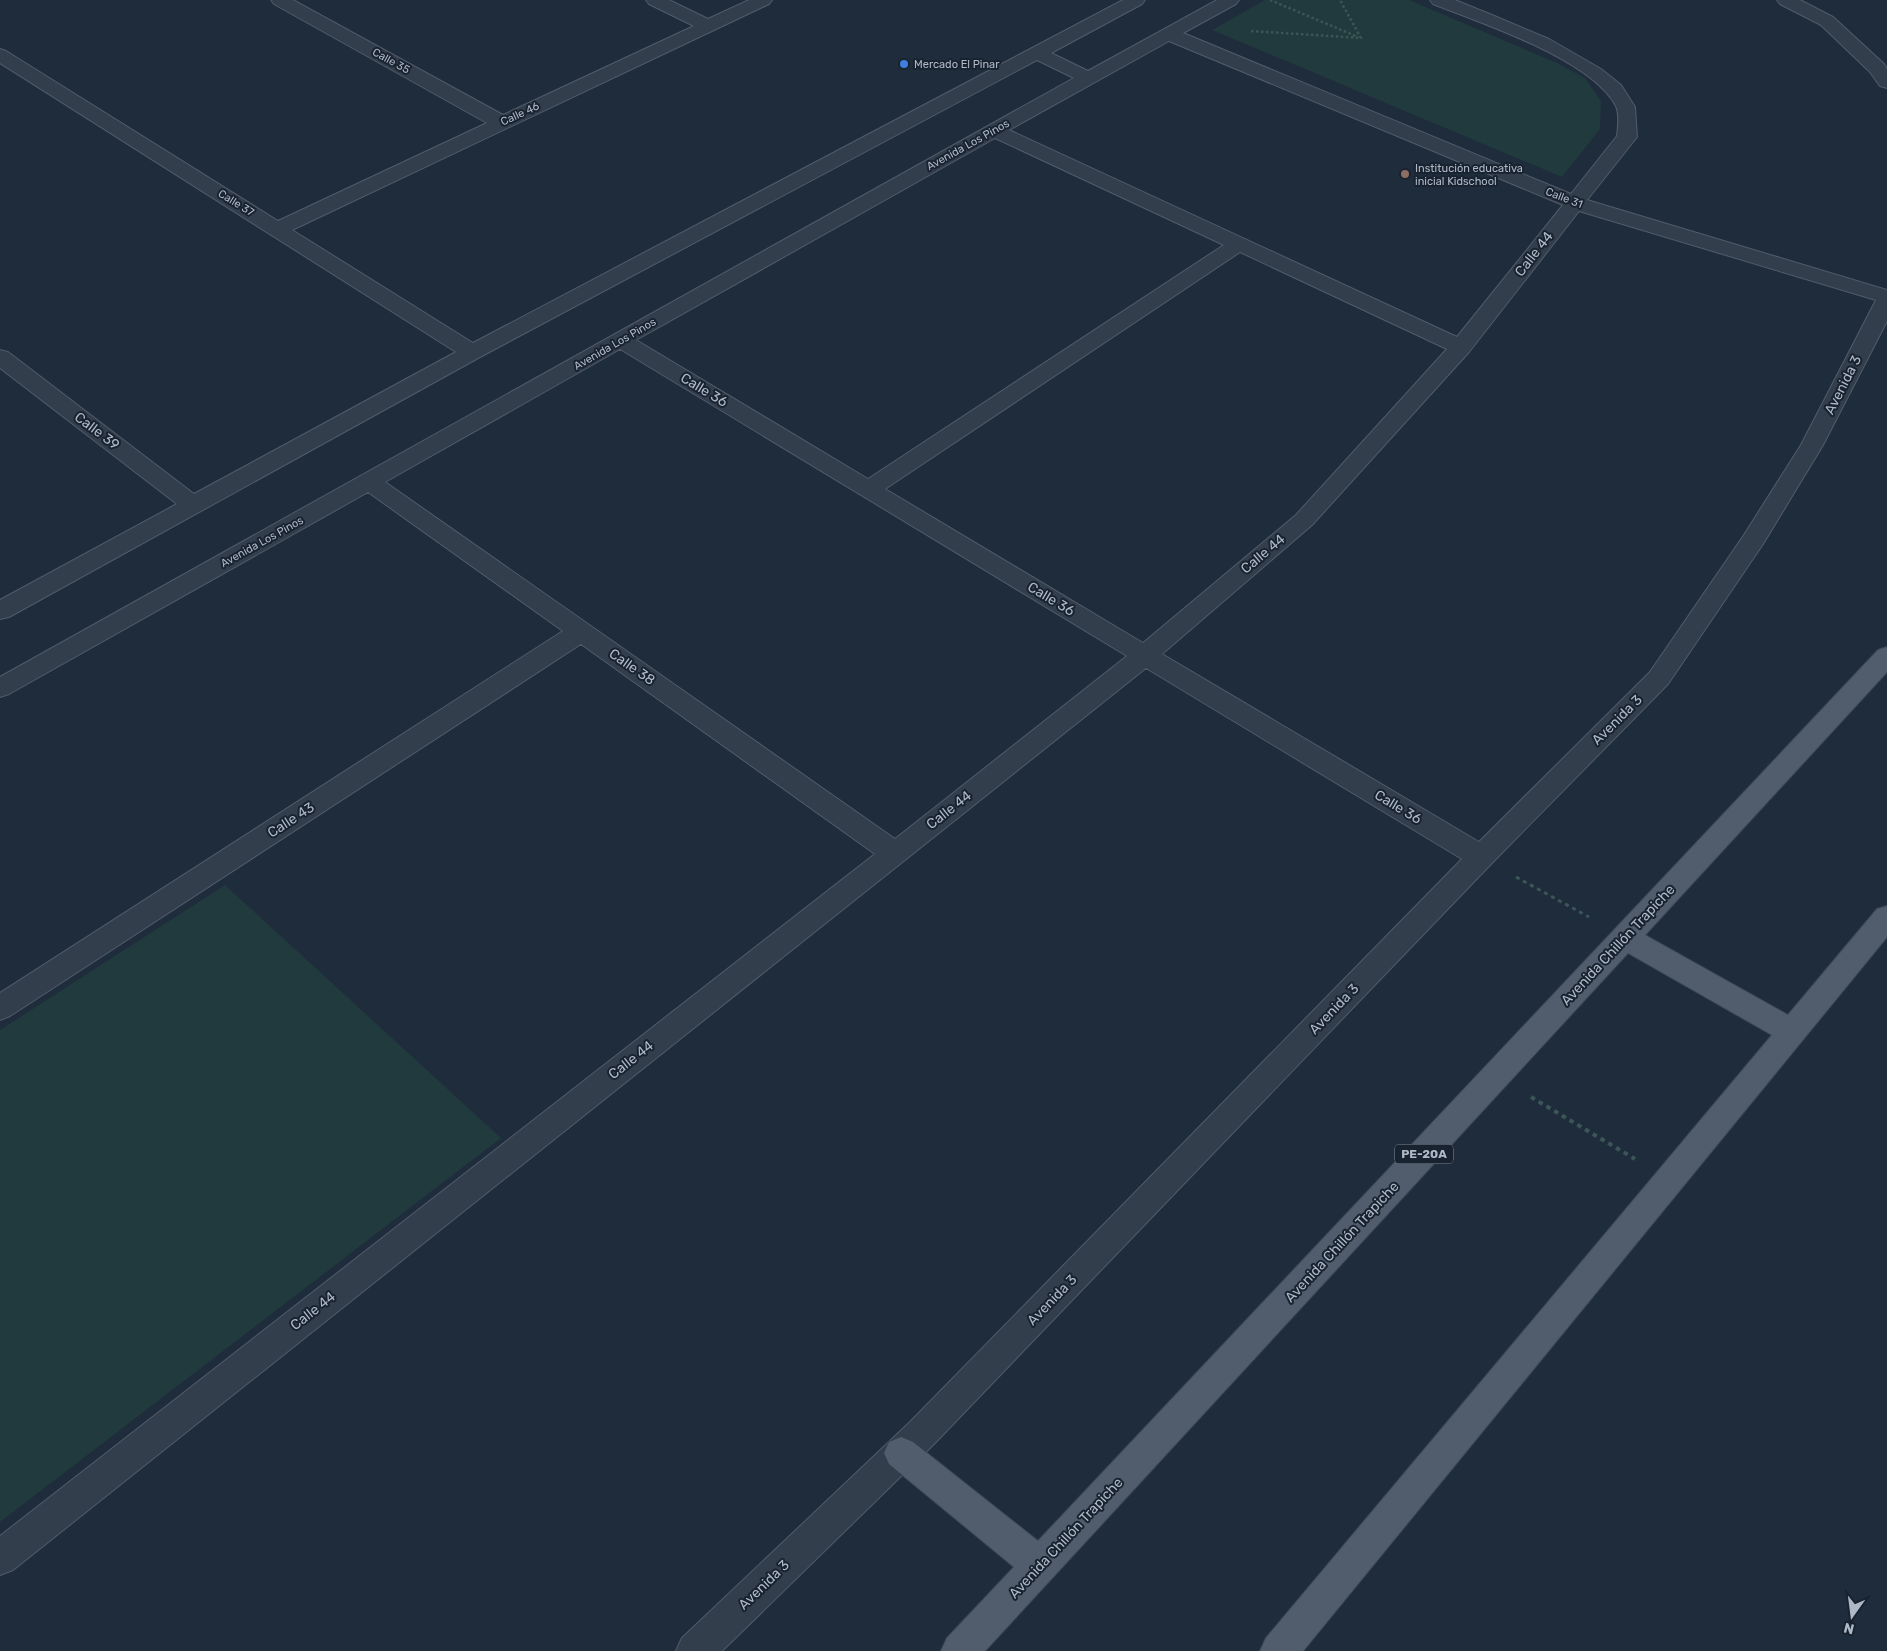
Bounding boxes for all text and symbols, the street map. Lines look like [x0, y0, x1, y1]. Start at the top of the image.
street label: Calle 35 [370, 45, 412, 77]
marker: Mercado El Pinar [898, 58, 910, 70]
place label: Mercado El Pinar [914, 58, 1000, 71]
street label: Calle 46 [499, 99, 542, 129]
street label: Avenida Los Pinos [924, 117, 1012, 173]
place label: Institución educativa inicial Kidschool [1415, 162, 1523, 188]
marker: Institución educativa inicial Kidschool [1399, 168, 1411, 180]
street label: Calle 31 [1544, 185, 1584, 211]
street label: Calle 37 [216, 187, 257, 219]
street label: Calle 44 [1511, 228, 1557, 280]
street label: Avenida Los Pinos [572, 315, 659, 373]
street label: Avenida 3 [1821, 353, 1865, 417]
street label: Calle 36 [677, 369, 731, 411]
street label: Calle 39 [71, 409, 123, 453]
street label: Avenida Los Pinos [218, 514, 306, 570]
street label: Calle 44 [1237, 530, 1289, 577]
street label: Calle 36 [1024, 578, 1078, 620]
street label: Calle 38 [606, 645, 658, 689]
street label: Avenida 3 [1588, 691, 1646, 749]
street label: Calle 36 [1371, 786, 1425, 828]
street label: Calle 44 [923, 787, 975, 833]
street label: Calle 43 [264, 799, 318, 841]
street label: Avenida Chillón Trapiche [1558, 881, 1679, 1009]
street label: Avenida 3 [1306, 980, 1362, 1038]
street label: Calle 44 [605, 1037, 657, 1083]
road number: PE-20A [1395, 1144, 1453, 1164]
street label: Avenida Chillón Trapiche [1282, 1178, 1403, 1306]
street label: Avenida 3 [1024, 1271, 1080, 1329]
street label: Calle 44 [287, 1288, 339, 1334]
street label: Avenida Chillón Trapiche [1006, 1474, 1127, 1602]
street label: Avenida 3 [735, 1557, 793, 1613]
north arrow [1827, 1591, 1877, 1641]
text: N [1842, 1619, 1856, 1638]

